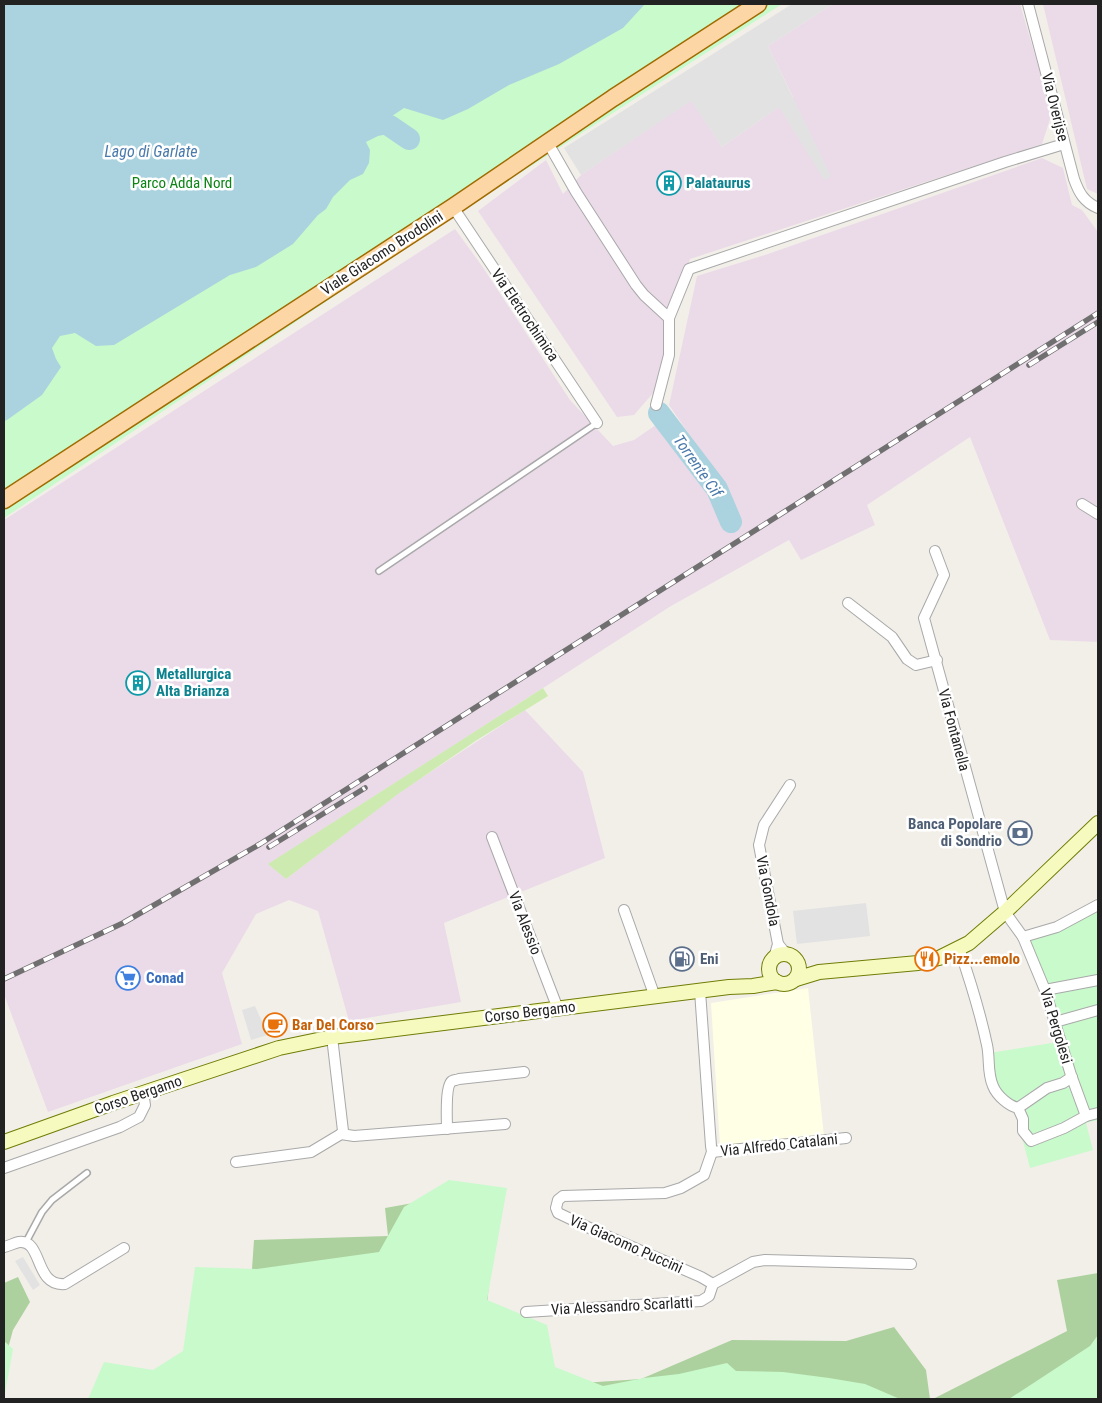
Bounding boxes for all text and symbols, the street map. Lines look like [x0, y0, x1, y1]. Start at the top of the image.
street label: Via Overijse [1038, 71, 1072, 143]
water label: Lago di Garlate [104, 142, 198, 161]
building icon: Palataurus [656, 170, 682, 196]
park label: Parco Adda Nord [132, 174, 232, 192]
place label: Palataurus [686, 174, 751, 192]
street label: Viale Giacomo Brodolini [318, 207, 446, 299]
street label: Via Elettrochimica [487, 265, 563, 365]
water label: Torrente Cif [670, 431, 728, 503]
place label: Metallurgica Alta Brianza [156, 665, 231, 700]
building icon: Metallurgica Alta Brianza [125, 670, 151, 696]
street label: Via Fontanella [934, 687, 974, 773]
place label: Banca Popolare di Sondrio [908, 815, 1002, 850]
bank icon: Banca Popolare di Sondrio [1007, 820, 1033, 846]
street label: Via Gondola [752, 854, 784, 928]
street label: Via Alessio [505, 889, 545, 957]
fuel station icon: Eni [669, 946, 695, 972]
restaurant icon: Pizz...emolo [914, 946, 940, 972]
place label: Eni [700, 950, 719, 968]
place label: Pizz...emolo [944, 950, 1020, 968]
supermarket icon: Conad [115, 965, 141, 991]
place label: Conad [146, 969, 184, 987]
street label: Via Pergolesi [1036, 986, 1076, 1066]
street label: Corso Bergamo [484, 997, 576, 1027]
cafe icon: Bar Del Corso [262, 1012, 288, 1038]
place label: Bar Del Corso [292, 1016, 374, 1034]
street label: Corso Bergamo [92, 1072, 184, 1118]
street label: Via Alfredo Catalani [719, 1130, 839, 1160]
street label: Via Giacomo Puccini [566, 1211, 686, 1277]
street label: Via Alessandro Scarlatti [551, 1293, 693, 1319]

